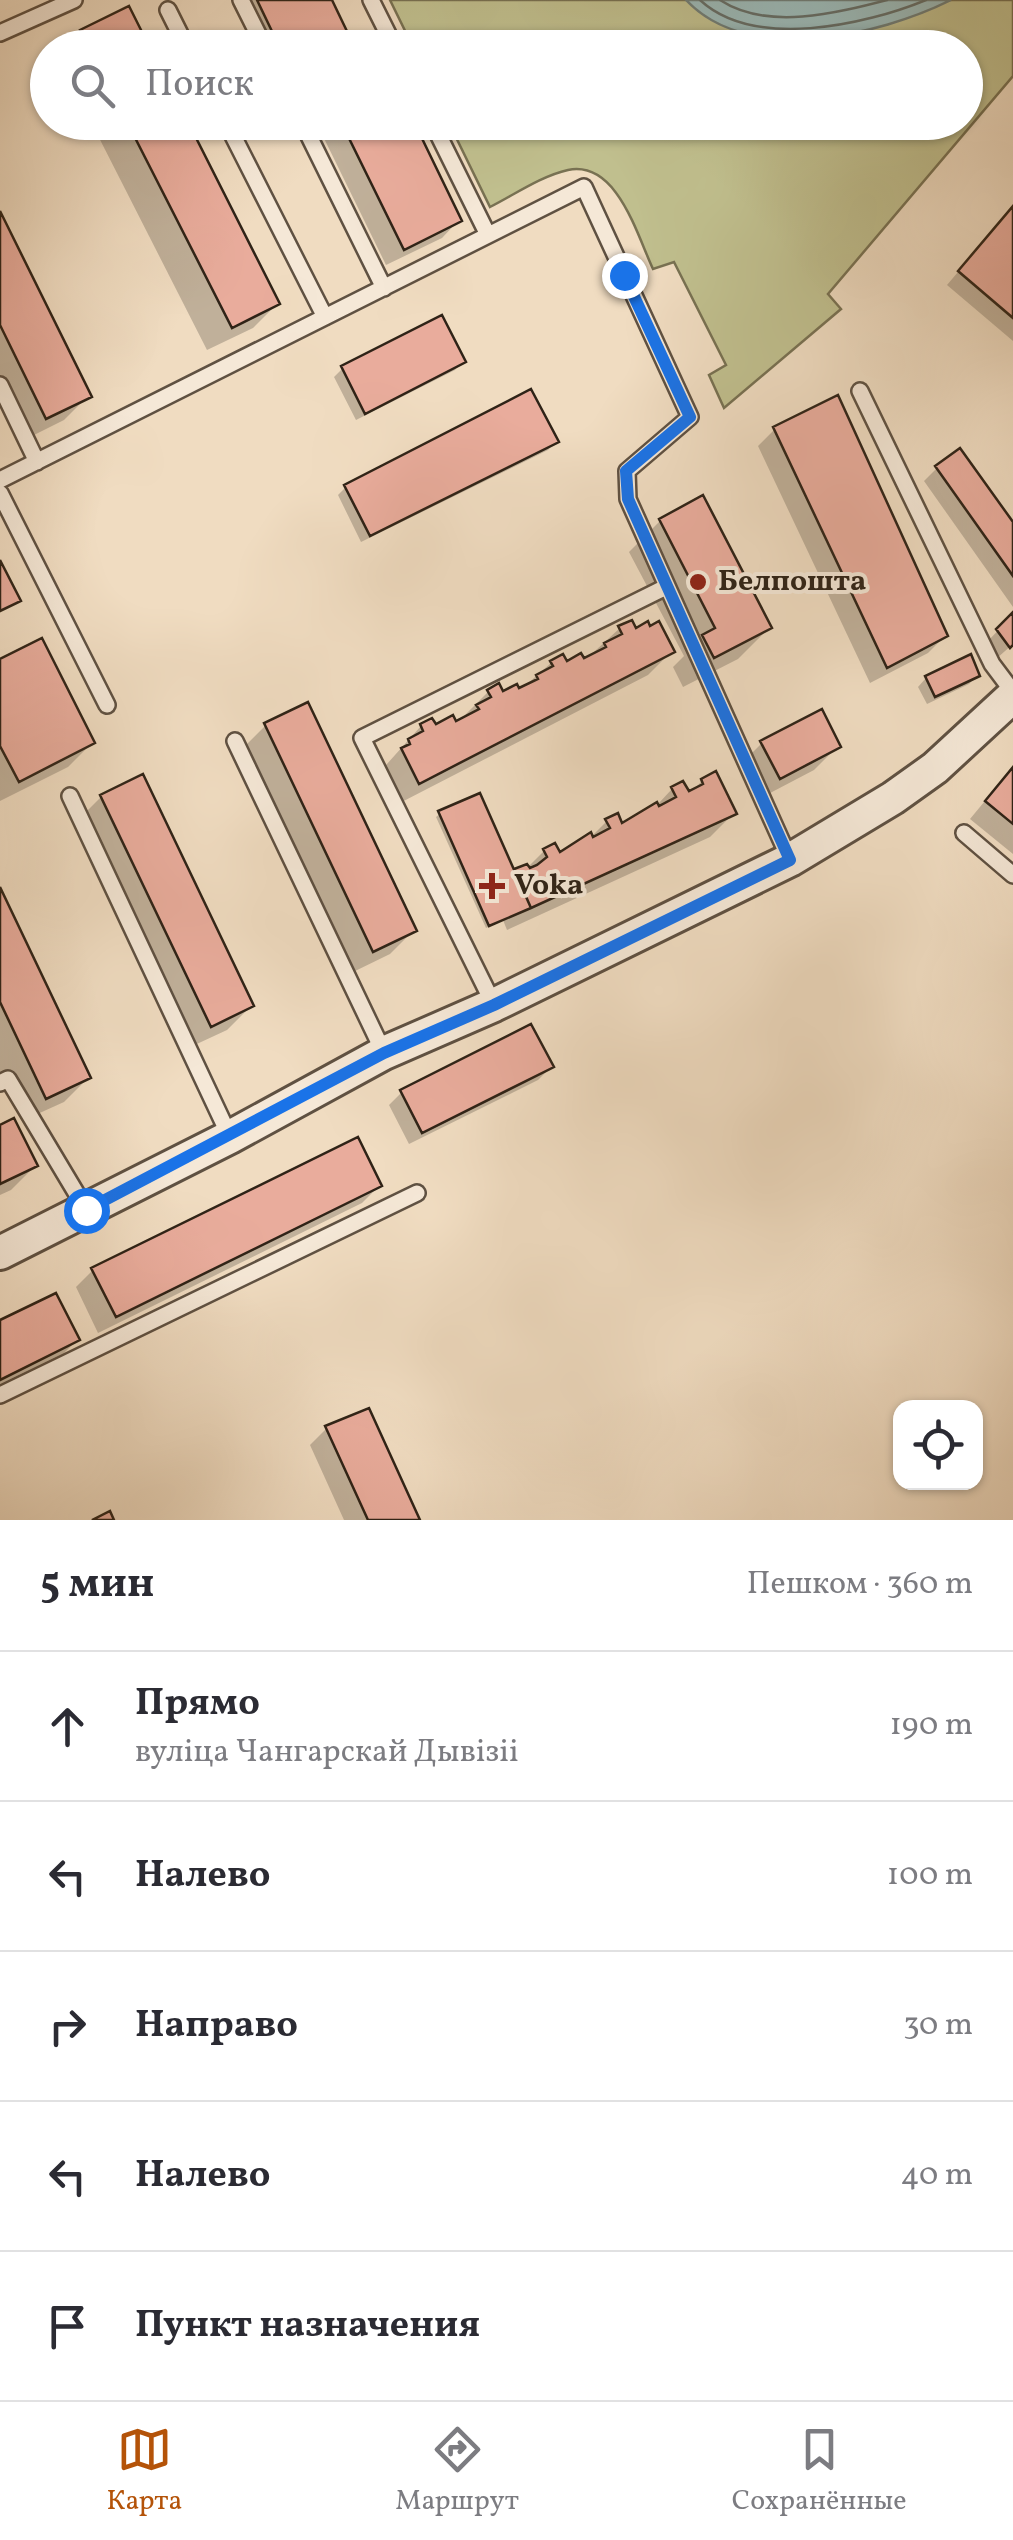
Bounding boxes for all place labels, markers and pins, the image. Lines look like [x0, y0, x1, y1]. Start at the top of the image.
place label: Белпошта [718, 561, 866, 603]
marker: Белпошта [687, 571, 709, 593]
place label: Voka [514, 865, 583, 907]
marker: Voka [479, 873, 505, 899]

